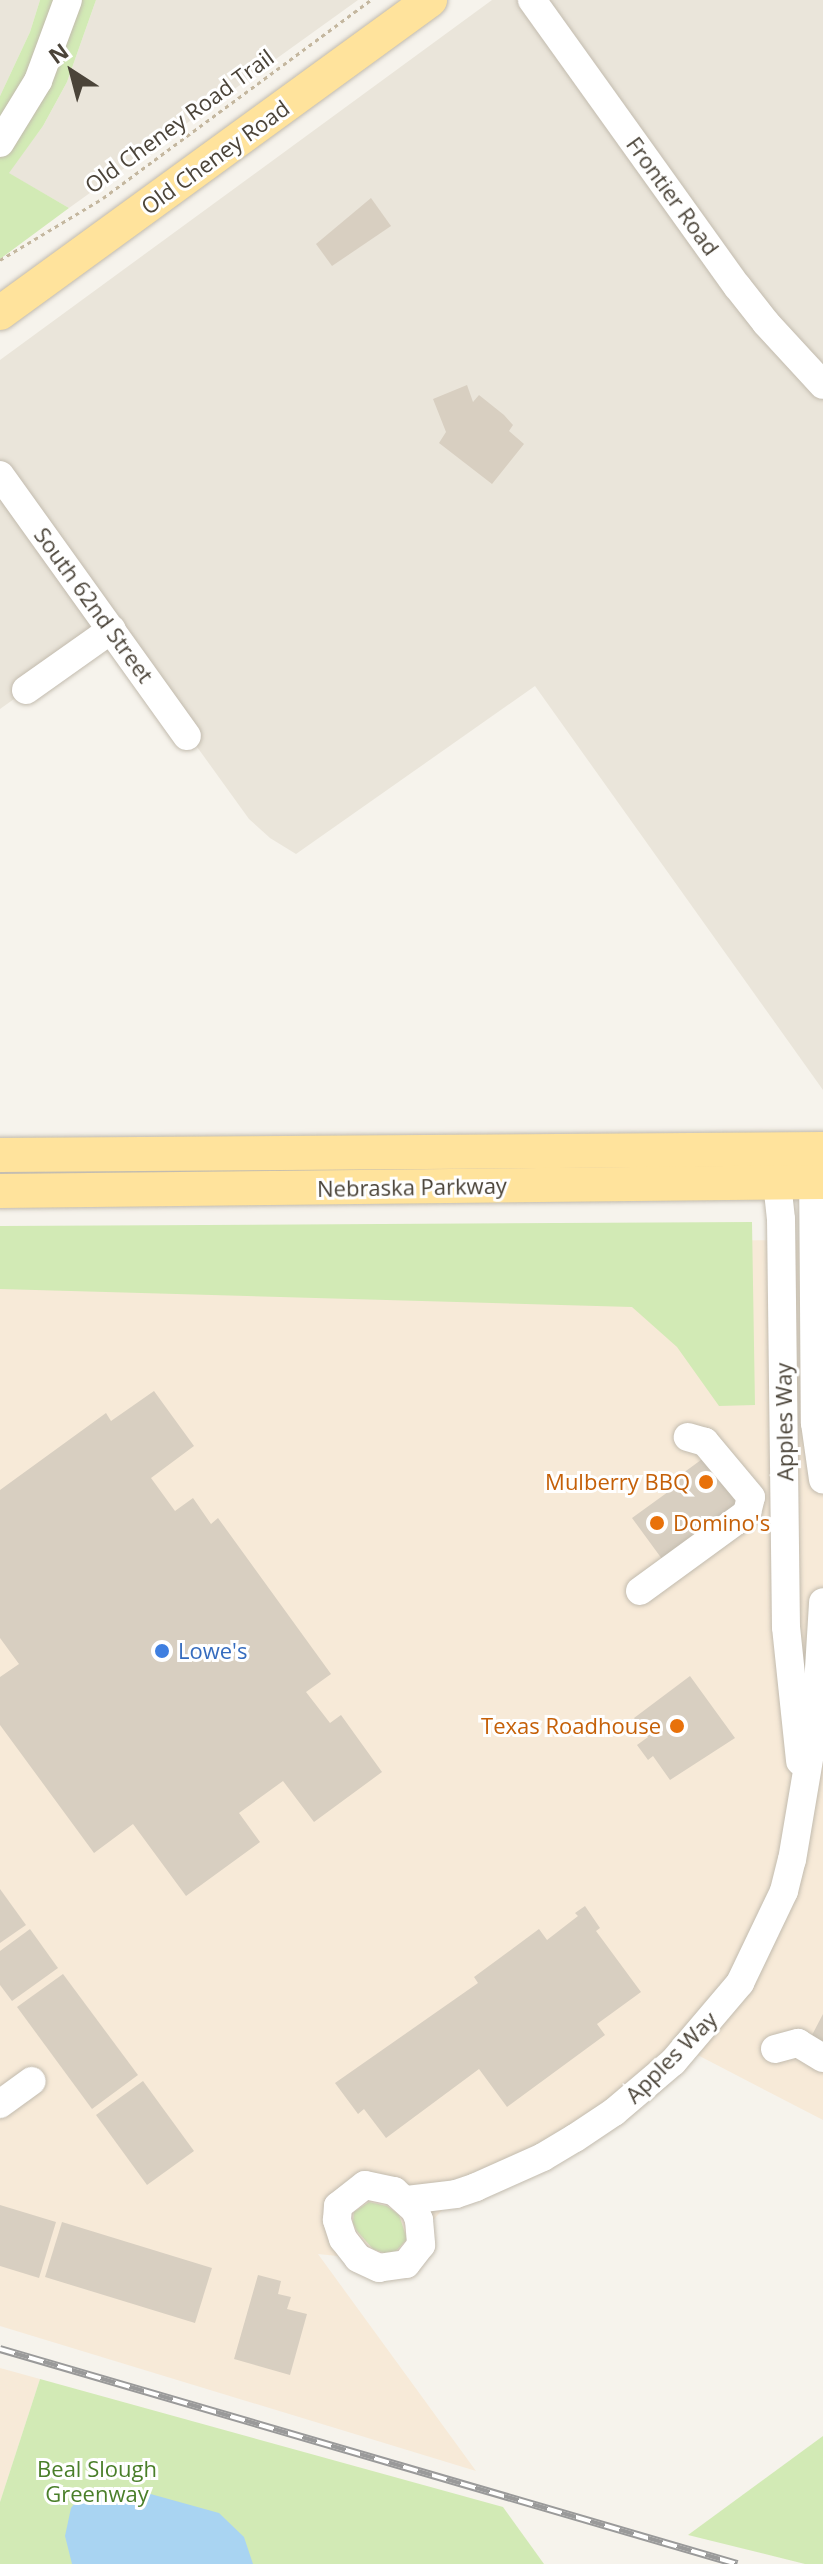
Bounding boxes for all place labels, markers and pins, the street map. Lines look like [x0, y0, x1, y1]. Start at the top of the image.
place label: Mulberry BBQ [545, 1469, 690, 1495]
marker: Mulberry BBQ [697, 1473, 715, 1491]
place label: Domino's [673, 1510, 770, 1536]
marker: Domino's [648, 1514, 666, 1532]
place label: Lowe's [178, 1638, 247, 1664]
marker: Lowe's [153, 1642, 171, 1660]
place label: Texas Roadhouse [481, 1713, 661, 1739]
marker: Texas Roadhouse [668, 1717, 686, 1735]

